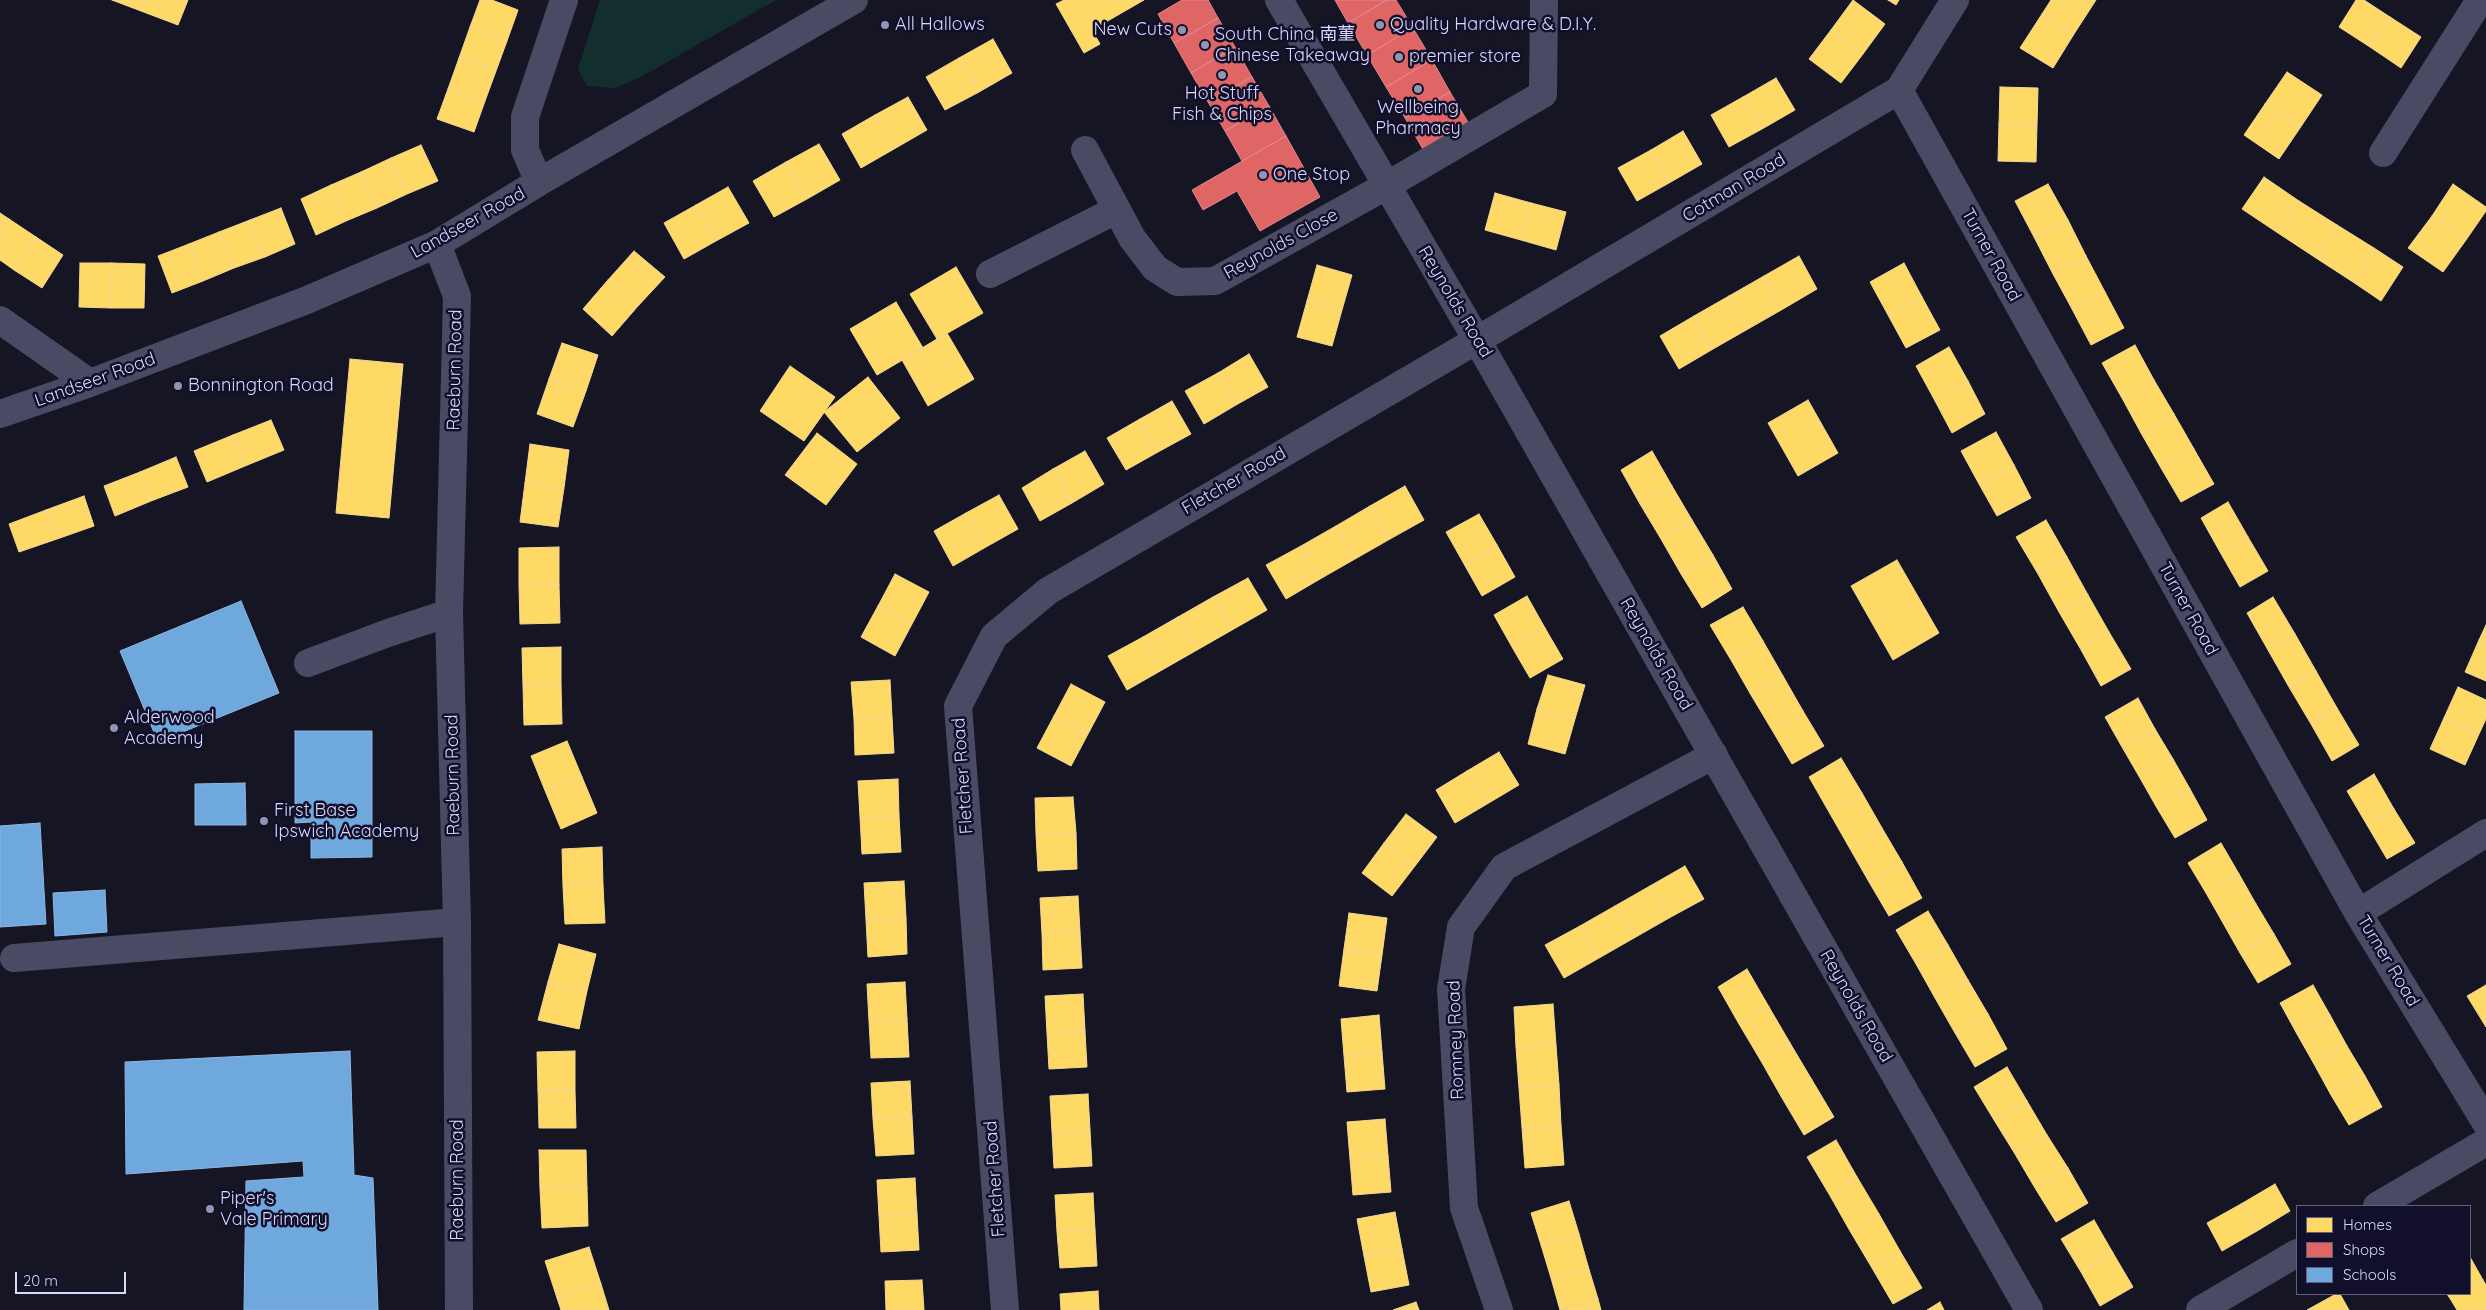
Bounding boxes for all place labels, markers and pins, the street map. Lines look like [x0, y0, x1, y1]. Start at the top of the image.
place label: All Hallows [895, 14, 985, 36]
place label: Quality Hardware & D.I.Y. [1390, 14, 1596, 36]
marker: All Hallows [879, 19, 891, 31]
place label: New Cuts [1093, 19, 1172, 41]
marker: Quality Hardware & D.I.Y. [1374, 19, 1386, 31]
marker: New Cuts [1176, 24, 1188, 36]
place label: South China 南菫 Chinese Takeaway [1215, 24, 1370, 66]
marker: South China 南菫 Chinese Takeaway [1199, 39, 1211, 51]
place label: premier store [1409, 46, 1521, 68]
marker: premier store [1393, 51, 1405, 63]
marker: Hot Stuff Fish & Chips [1216, 69, 1228, 81]
place label: Hot Stuff Fish & Chips [1172, 83, 1272, 126]
marker: Wellbeing Pharmacy [1412, 83, 1424, 95]
place label: Wellbeing Pharmacy [1375, 97, 1461, 140]
place label: One Stop [1273, 164, 1350, 186]
marker: One Stop [1257, 169, 1269, 181]
place label: Bonnington Road [188, 375, 334, 397]
marker: Bonnington Road [172, 380, 184, 392]
place label: Alderwood Academy [124, 707, 215, 750]
marker: Alderwood Academy [108, 722, 120, 734]
place label: First Base Ipswich Academy [274, 800, 419, 842]
marker: First Base Ipswich Academy [258, 815, 270, 827]
place label: Piper's Vale Primary [220, 1188, 328, 1230]
marker: Piper's Vale Primary [204, 1203, 216, 1215]

